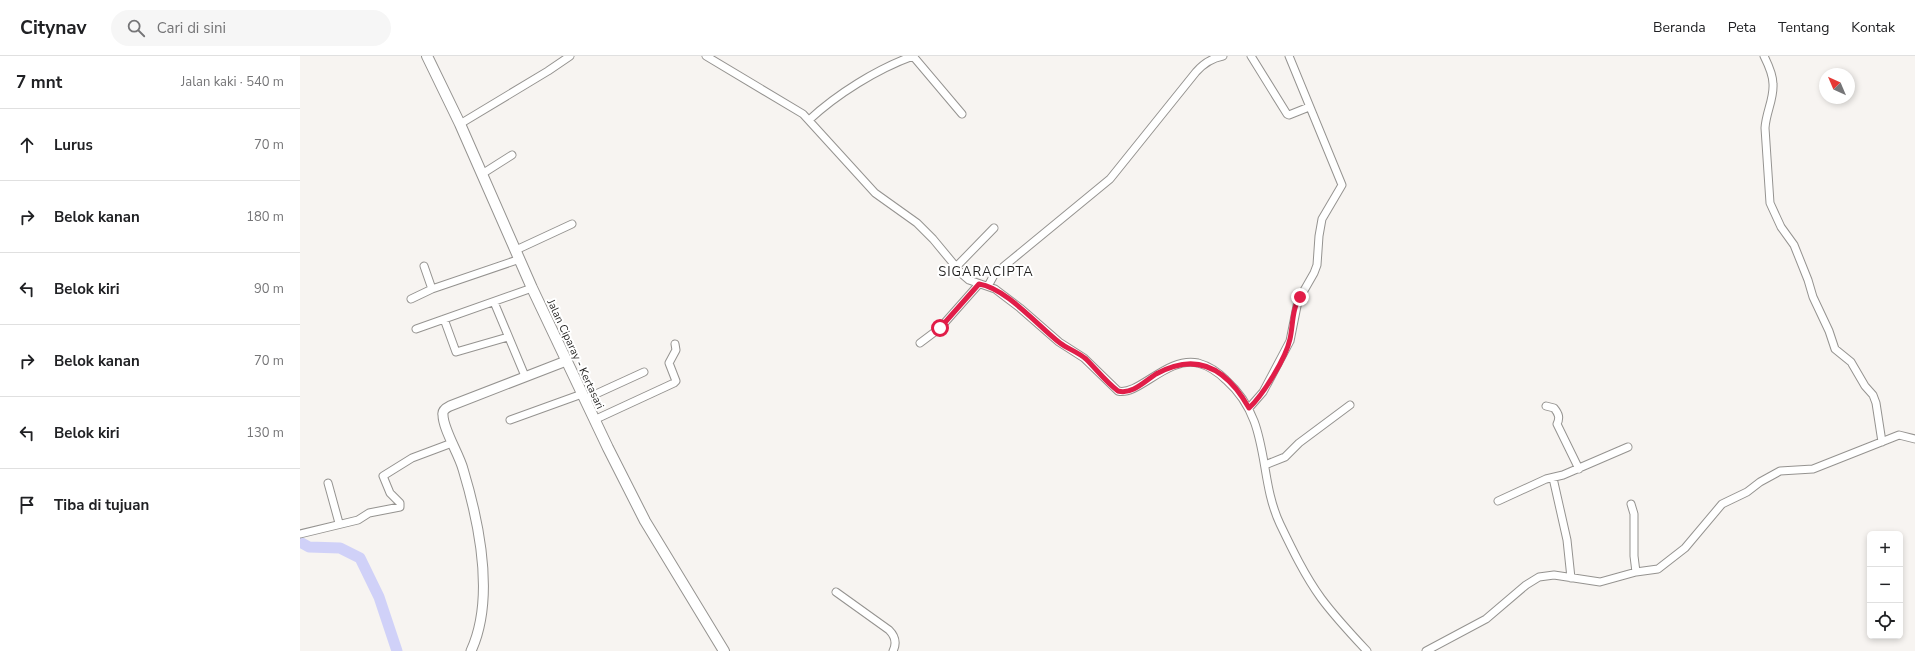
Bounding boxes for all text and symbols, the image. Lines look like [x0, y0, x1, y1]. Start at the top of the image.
search box [111, 10, 391, 46]
text: Citynav [20, 15, 87, 41]
icon: search [125, 17, 147, 39]
text: Cari di sini [157, 18, 226, 38]
text: Beranda [1653, 18, 1706, 37]
text: Peta [1728, 18, 1756, 37]
text: Tentang [1778, 18, 1829, 37]
text: Kontak [1851, 18, 1895, 37]
north arrow [1819, 68, 1855, 104]
text: 7 mnt [16, 71, 62, 94]
text: Jalan kaki · 540 m [181, 73, 284, 91]
icon: ahead [16, 134, 38, 156]
text: Lurus [54, 135, 93, 155]
text: 70 m [254, 136, 284, 154]
icon: right [16, 206, 38, 228]
text: Belok kanan [54, 207, 140, 227]
text: 180 m [246, 208, 284, 226]
district label: SIGARACIPTA [938, 263, 1034, 281]
icon: left [16, 278, 38, 300]
text: Belok kiri [54, 279, 119, 299]
text: 90 m [254, 280, 284, 298]
route end [1291, 288, 1309, 306]
street label: Jalan Ciparay - Kertasari [543, 296, 608, 412]
route start [931, 319, 949, 337]
icon: right [16, 350, 38, 372]
text: Belok kanan [54, 351, 140, 371]
text: 70 m [254, 352, 284, 370]
icon: left [16, 422, 38, 444]
text: Belok kiri [54, 423, 119, 443]
text: 130 m [246, 424, 284, 442]
icon: arrive [16, 494, 38, 516]
text: Tiba di tujuan [54, 495, 149, 515]
map controls [1867, 531, 1903, 639]
button: + [1867, 531, 1903, 567]
button: − [1867, 567, 1903, 603]
button: locate [1867, 603, 1903, 639]

